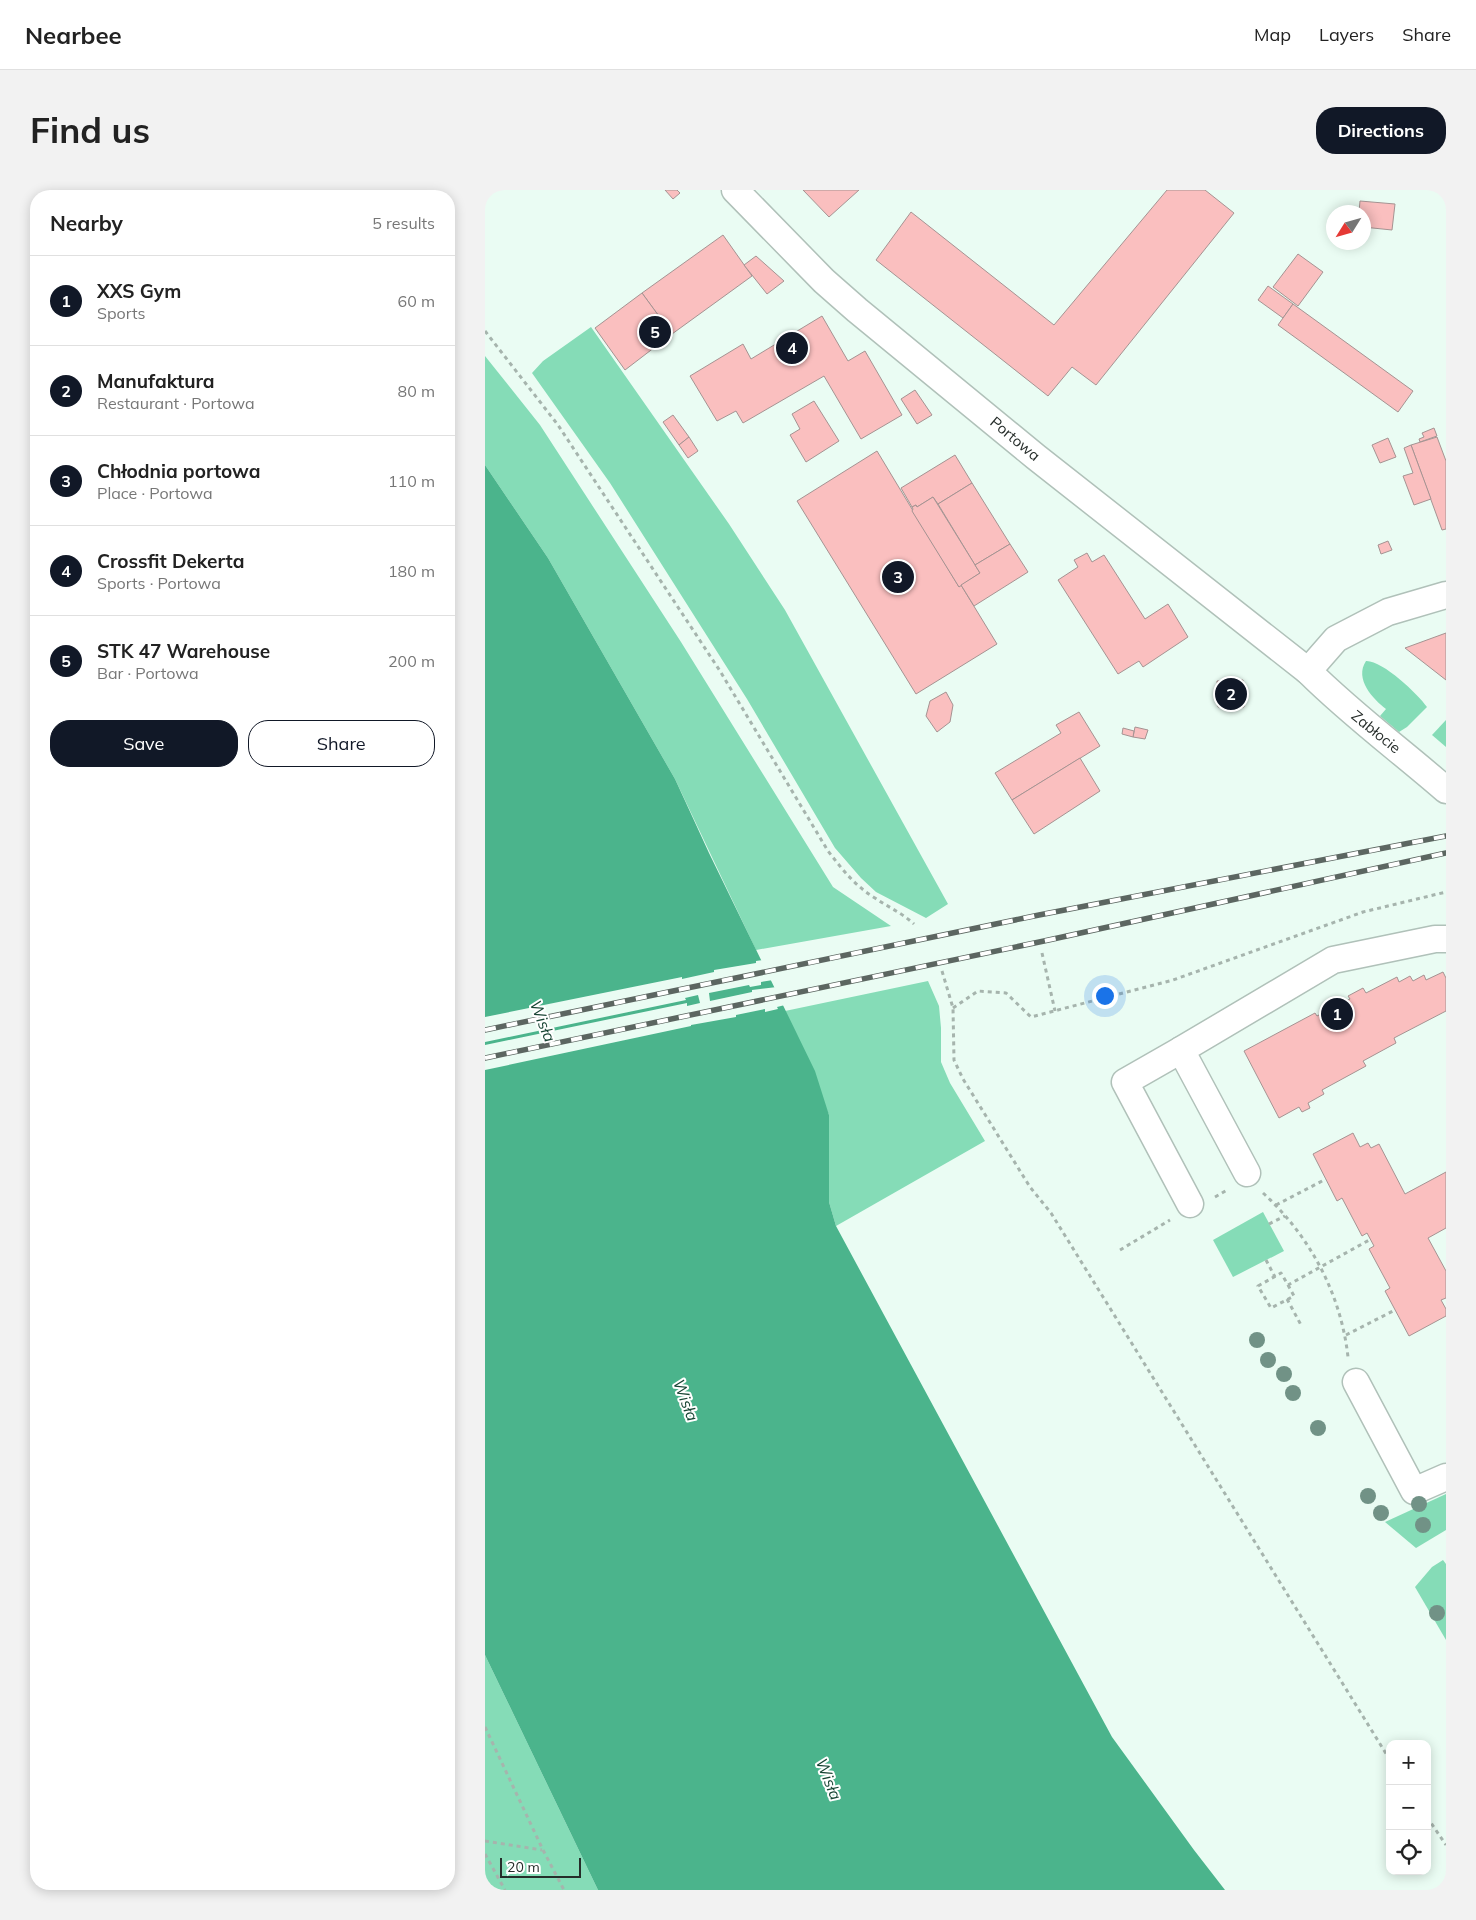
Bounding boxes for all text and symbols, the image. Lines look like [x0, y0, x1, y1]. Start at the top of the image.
text: Nearbee [25, 20, 122, 50]
text: Map [1254, 23, 1291, 46]
text: Layers [1319, 23, 1374, 46]
text: Share [1402, 23, 1451, 46]
button: Directions [1316, 107, 1446, 154]
text: Find us [30, 108, 150, 152]
north arrow [1326, 205, 1371, 250]
text: Nearby [50, 210, 123, 236]
text: 5 results [372, 213, 435, 233]
text: XXS Gym [97, 279, 181, 303]
text: 1 [61, 291, 71, 311]
text: 60 m [398, 291, 435, 311]
text: Sports [97, 303, 145, 323]
pin: 5 [639, 313, 671, 351]
pin: 4 [776, 329, 808, 367]
text: Manufaktura [97, 369, 215, 393]
text: 2 [61, 381, 71, 401]
text: 80 m [398, 381, 435, 401]
text: Restaurant · Portowa [97, 393, 255, 413]
street label: Portowa [986, 412, 1044, 465]
text: Chłodnia portowa [97, 459, 260, 483]
text: 3 [61, 471, 71, 491]
text: 110 m [388, 471, 435, 491]
text: Place · Portowa [97, 483, 213, 503]
text: Crossfit Dekerta [97, 549, 245, 573]
pin: 3 [882, 558, 914, 596]
text: 4 [61, 561, 71, 581]
text: 180 m [388, 561, 435, 581]
text: Sports · Portowa [97, 573, 221, 593]
text: STK 47 Warehouse [97, 639, 270, 663]
text: 5 [61, 651, 71, 671]
text: 200 m [388, 651, 435, 671]
text: Bar · Portowa [97, 663, 199, 683]
pin: 2 [1215, 675, 1247, 713]
street label: Zabłocie [1348, 706, 1405, 757]
button: Save [50, 720, 238, 767]
button: Share [248, 720, 435, 767]
your location [1092, 983, 1118, 1009]
pin: 1 [1321, 995, 1353, 1033]
water label: Wisła [526, 997, 560, 1045]
water label: Wisła [669, 1376, 703, 1424]
map controls [1386, 1740, 1431, 1875]
button: + [1386, 1740, 1431, 1785]
water label: Wisła [812, 1755, 846, 1803]
button: − [1386, 1785, 1431, 1830]
button: locate [1386, 1830, 1431, 1875]
scale bar [500, 1855, 581, 1878]
text: 20 m [507, 1858, 540, 1876]

